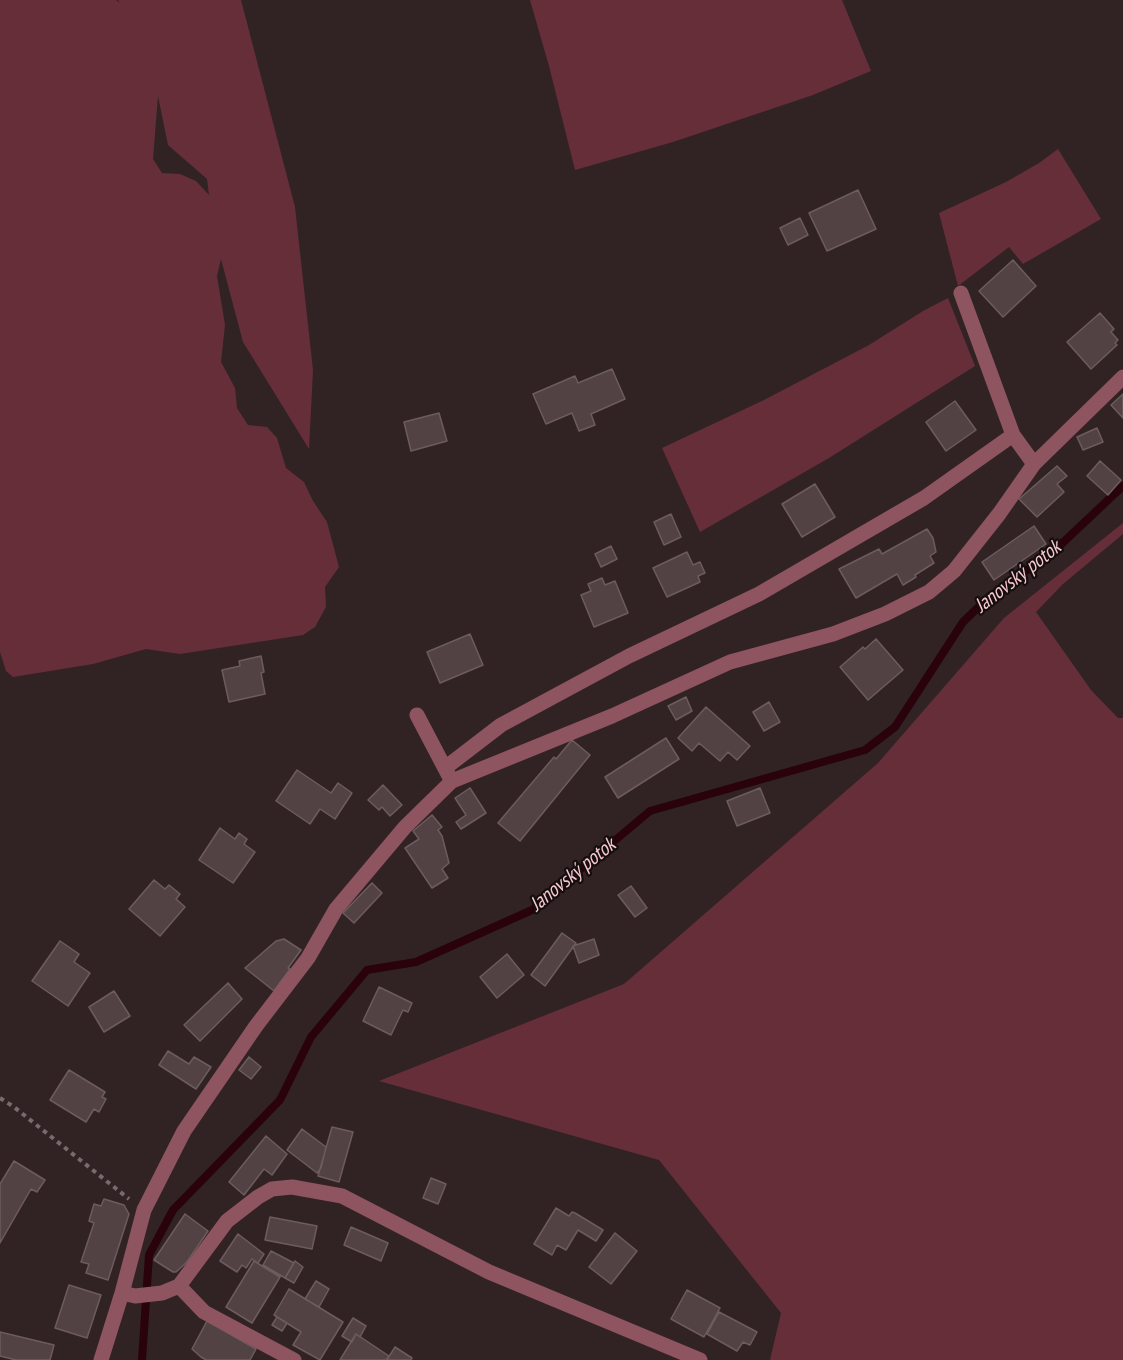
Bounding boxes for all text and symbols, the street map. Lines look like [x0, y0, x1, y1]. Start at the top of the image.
water label: Janovský potok [970, 536, 1066, 618]
water label: Janovský potok [525, 833, 621, 917]

